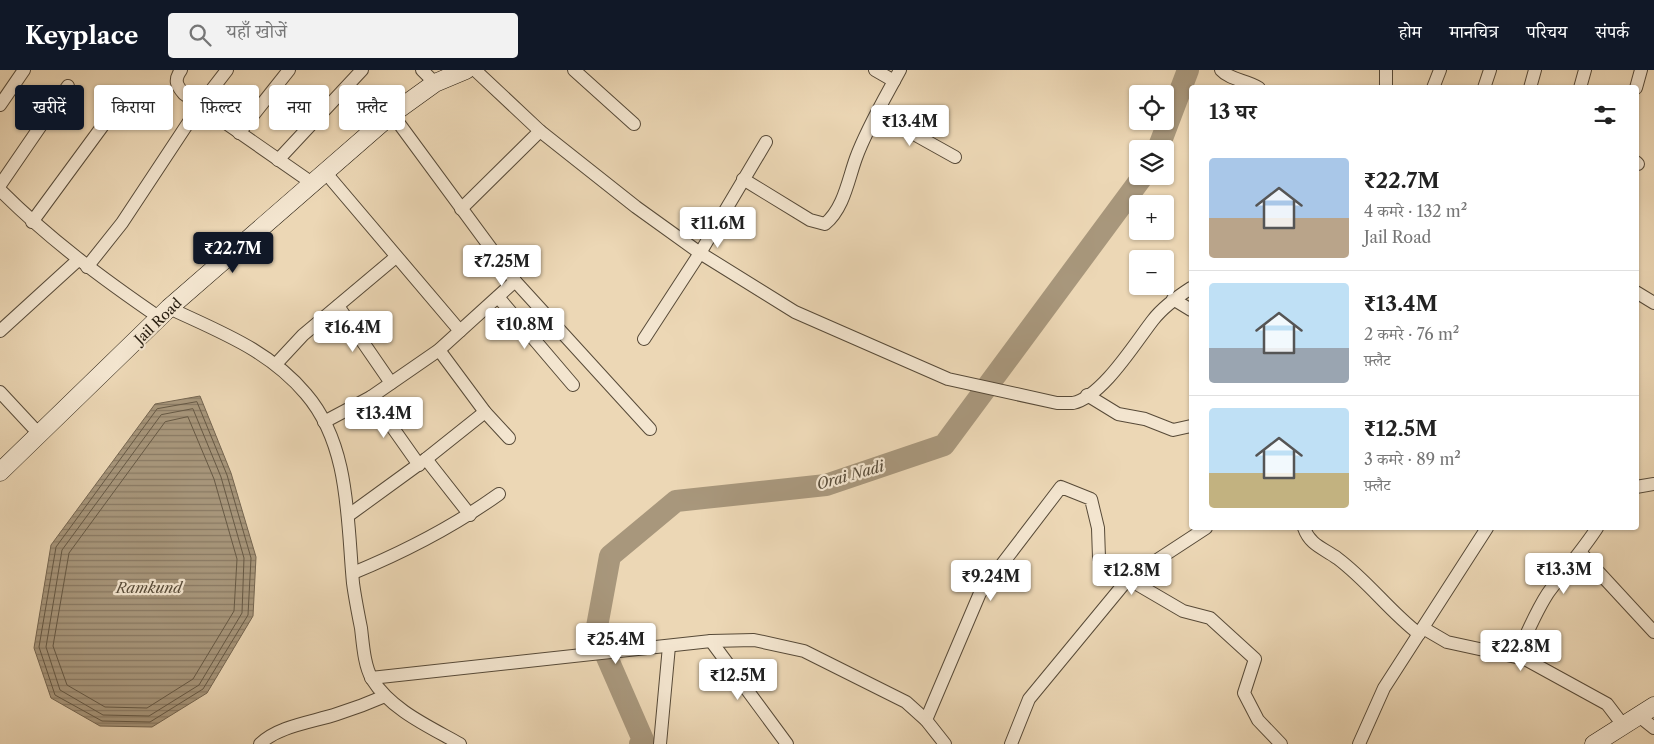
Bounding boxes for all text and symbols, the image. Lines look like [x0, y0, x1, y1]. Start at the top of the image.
search box [168, 13, 518, 58]
text: यहाँ खोजें [226, 20, 287, 43]
text: Keyplace [25, 21, 138, 50]
icon: search [186, 21, 214, 49]
text: होम [1399, 21, 1422, 43]
text: मानचित्र [1450, 21, 1498, 43]
text: परिचय [1526, 21, 1567, 43]
text: संपर्क [1595, 21, 1629, 43]
chip: खरीदें [15, 85, 84, 130]
chip: किराया [94, 85, 173, 130]
chip: फ़िल्टर [183, 85, 259, 130]
chip: नया [269, 85, 329, 130]
chip: फ़्लैट [339, 85, 405, 130]
map controls [1129, 85, 1174, 295]
button: locate [1129, 85, 1174, 130]
text: 13 घर [1209, 99, 1256, 124]
icon: filters [1591, 101, 1619, 129]
pin: ₹13.4M [869, 104, 951, 147]
text: ₹13.4M [882, 111, 938, 131]
button: layers [1129, 140, 1174, 185]
text: ₹22.7M [1364, 168, 1439, 193]
icon: home [1249, 178, 1309, 238]
button: + [1129, 195, 1174, 240]
text: 4 कमरे · 132 m² [1364, 201, 1467, 221]
pin: ₹11.6M [677, 206, 759, 249]
text: ₹11.6M [691, 213, 745, 233]
text: Jail Road [1364, 227, 1431, 247]
pin: ₹22.7M [192, 232, 274, 274]
text: ₹22.7M [204, 238, 262, 258]
pin: ₹7.25M [461, 244, 543, 287]
button: − [1129, 250, 1174, 295]
text: ₹7.25M [474, 251, 530, 271]
text: ₹13.4M [1364, 291, 1438, 316]
street label: Jail Road [129, 294, 186, 349]
icon: home [1249, 303, 1309, 363]
pin: ₹10.8M [484, 308, 566, 350]
pin: ₹16.4M [312, 310, 394, 353]
text: ₹10.8M [496, 314, 554, 334]
text: ₹16.4M [325, 317, 381, 337]
text: 2 कमरे · 76 m² [1364, 324, 1459, 344]
text: फ़्लैट [1364, 350, 1391, 370]
pin: ₹13.4M [343, 396, 425, 439]
text: ₹13.4M [356, 403, 412, 423]
text: ₹12.5M [1364, 416, 1437, 441]
icon: home [1249, 428, 1309, 488]
text: 3 कमरे · 89 m² [1364, 449, 1461, 469]
water label: Orai Nadi [814, 456, 887, 494]
text: फ़्लैट [1364, 475, 1391, 495]
pin: ₹13.3M [1523, 552, 1605, 595]
pin: ₹12.8M [1091, 554, 1173, 596]
text: ₹13.3M [1536, 559, 1592, 579]
pin: ₹9.24M [950, 560, 1032, 602]
text: ₹12.8M [1104, 560, 1160, 580]
text: ₹9.24M [962, 566, 1020, 586]
water label: Ramkund [115, 578, 184, 597]
pin: ₹25.4M [575, 622, 657, 665]
text: ₹25.4M [587, 629, 645, 649]
pin: ₹22.8M [1480, 630, 1562, 672]
text: ₹22.8M [1491, 636, 1551, 656]
pin: ₹12.5M [697, 658, 779, 701]
text: ₹12.5M [710, 665, 766, 685]

